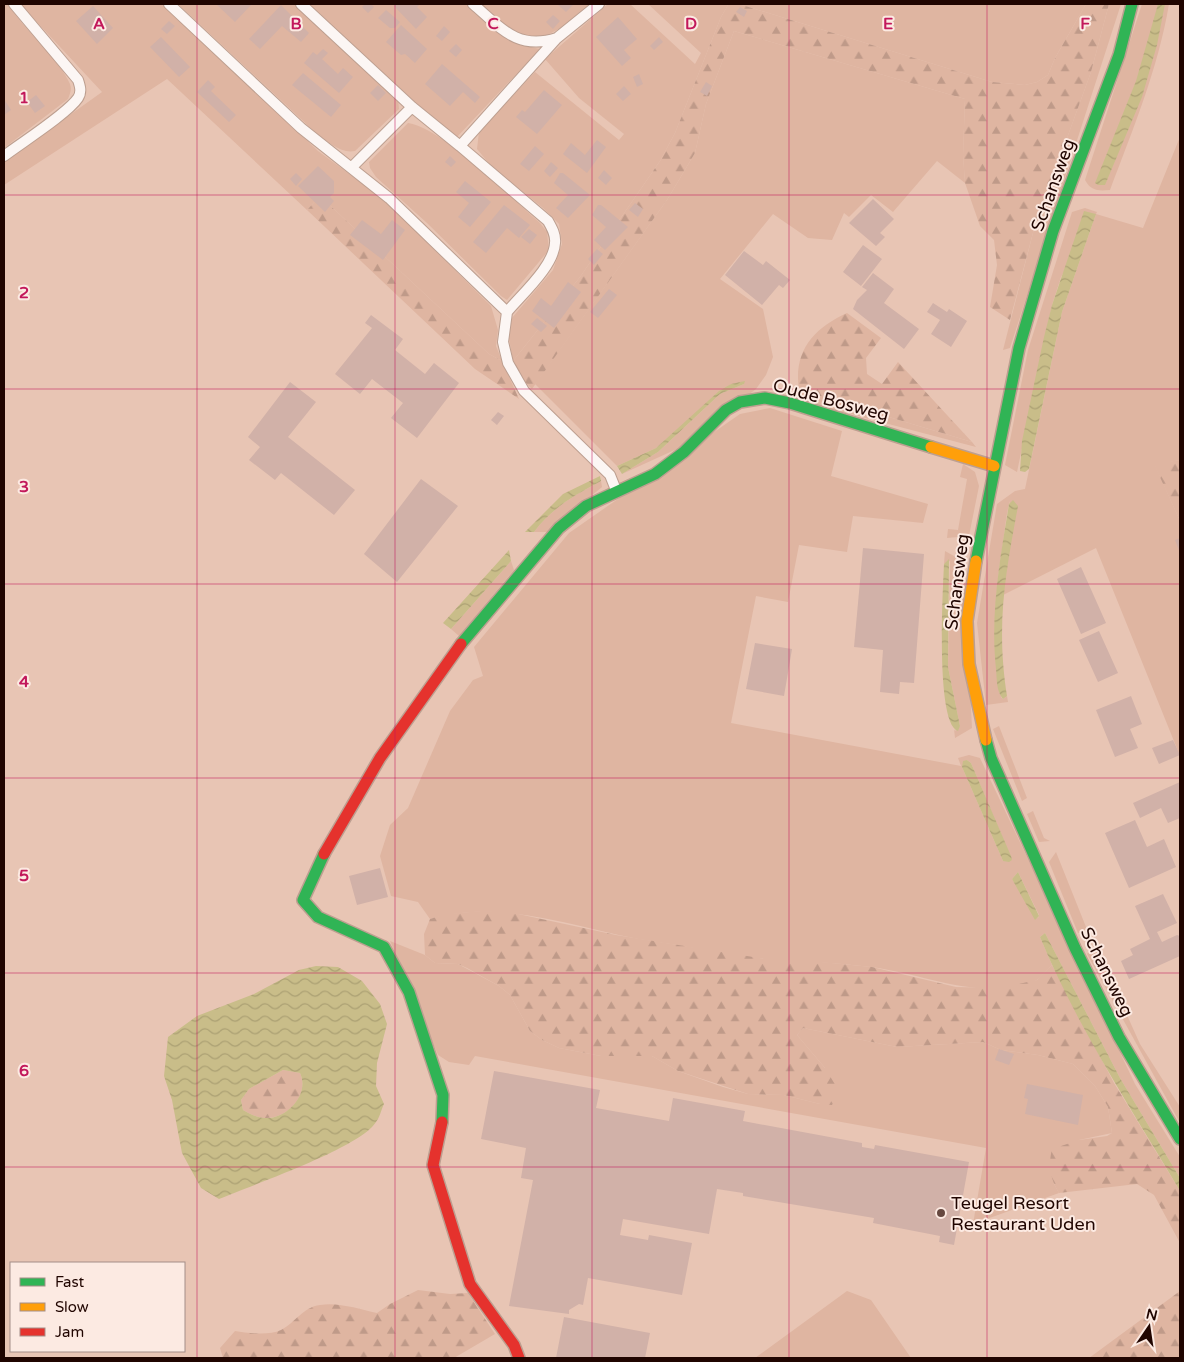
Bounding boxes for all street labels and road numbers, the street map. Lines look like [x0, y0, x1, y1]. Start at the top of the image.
street label: Schansweg [1026, 136, 1080, 234]
street label: Oude Bosweg [771, 374, 891, 426]
street label: Schansweg [940, 533, 974, 631]
street label: Schansweg [1076, 924, 1138, 1020]

